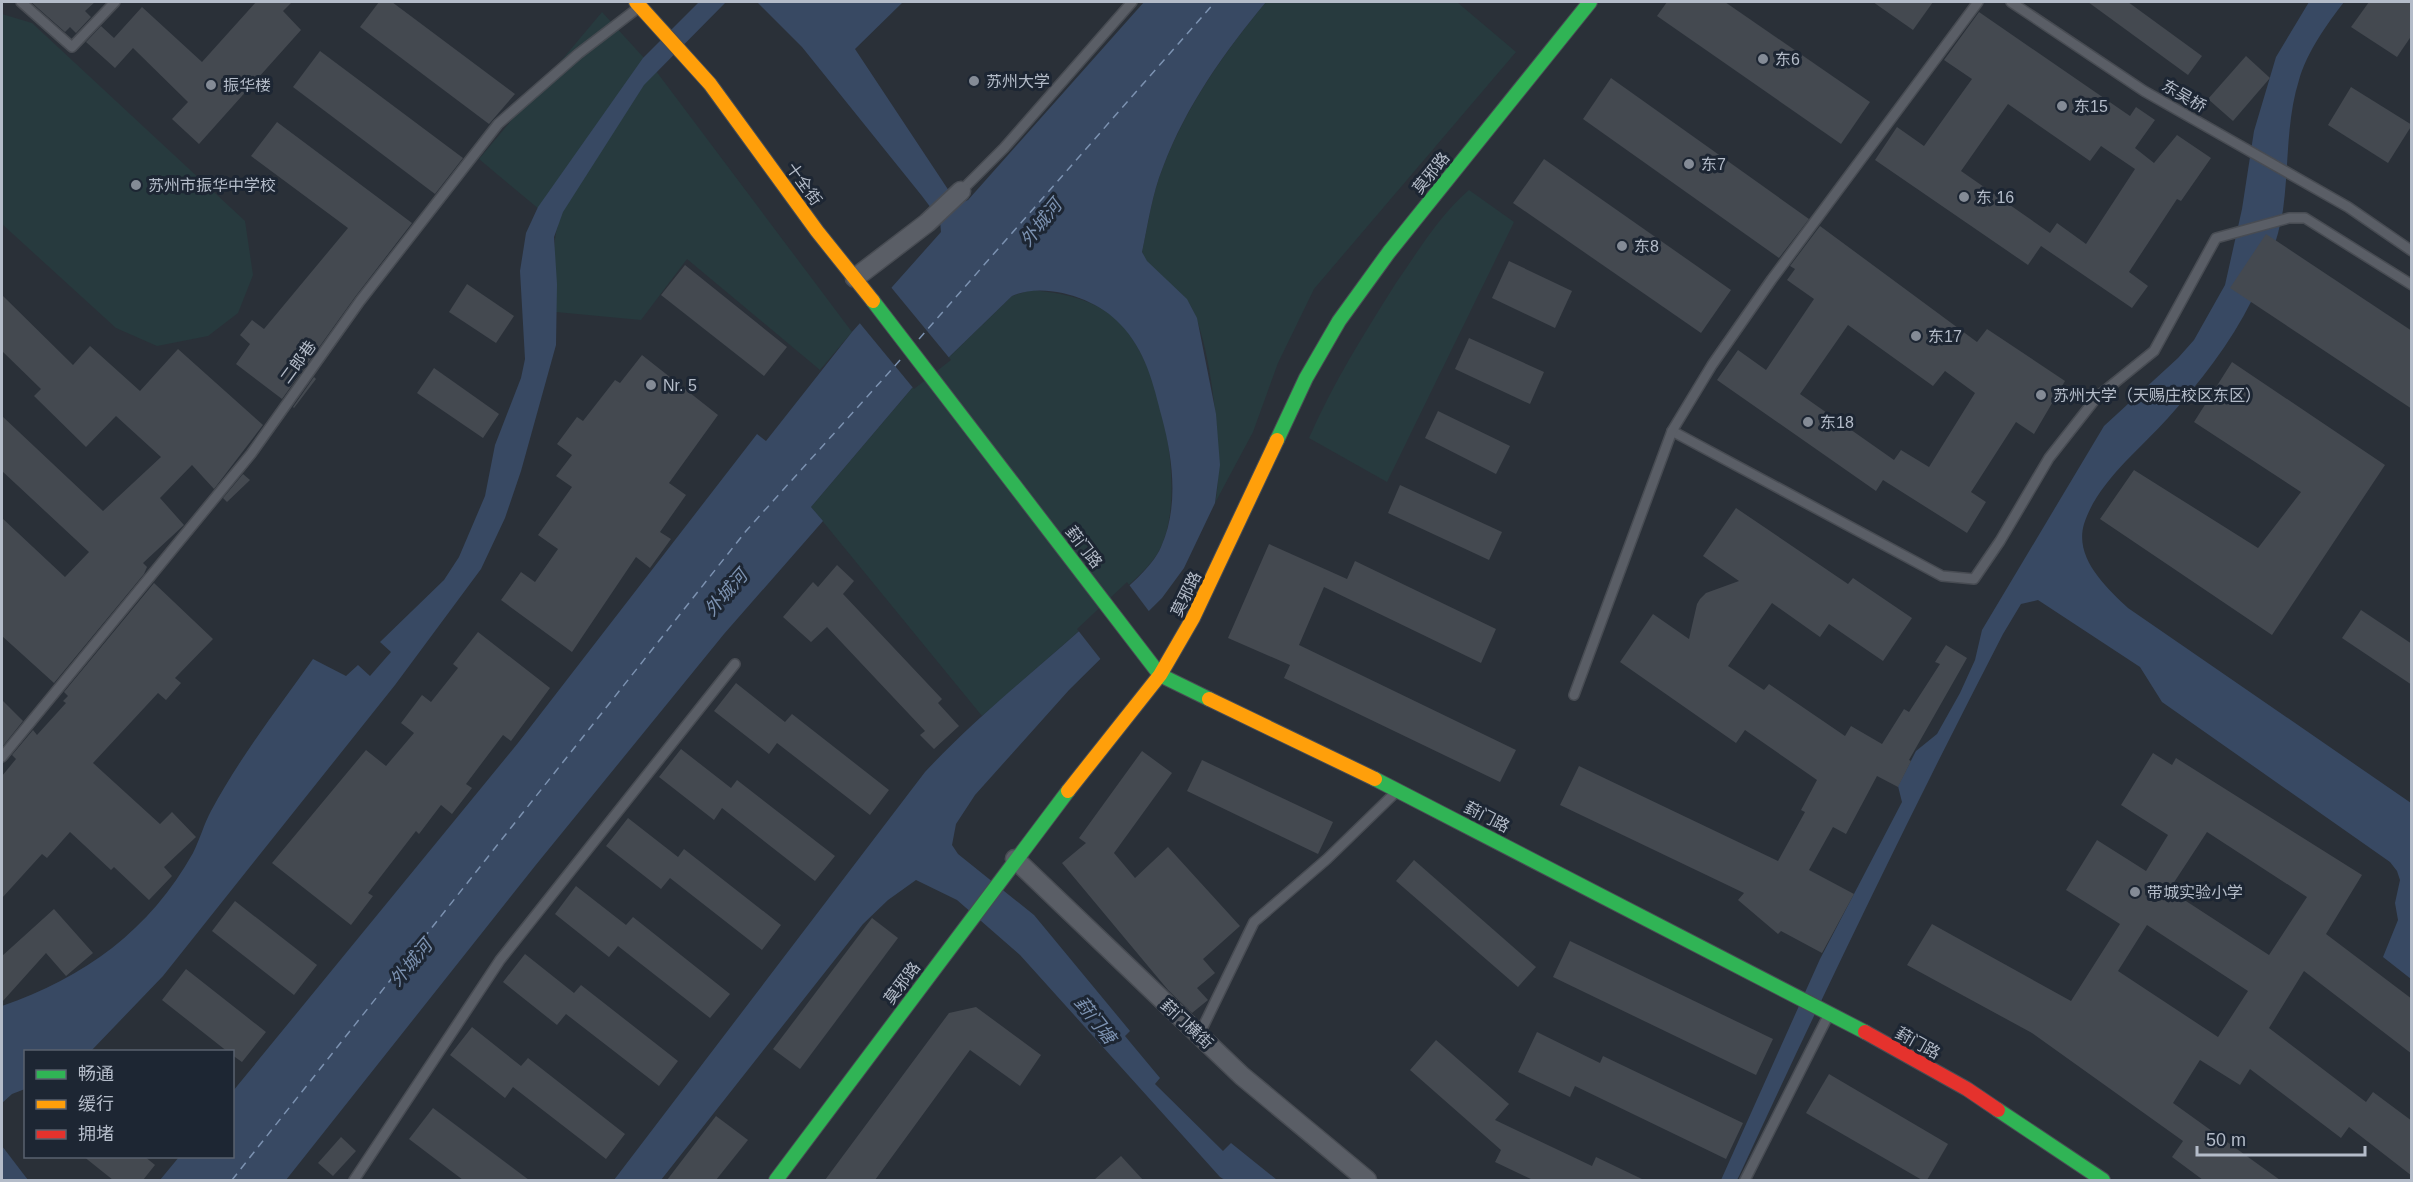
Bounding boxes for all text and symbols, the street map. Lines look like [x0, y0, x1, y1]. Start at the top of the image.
place label: 东6 [1775, 51, 1800, 68]
marker: 东6 [1756, 52, 1770, 66]
place label: 苏州大学 [986, 73, 1050, 90]
marker: 苏州大学 [967, 74, 981, 88]
place label: 振华楼 [223, 77, 271, 94]
street label: 东吴桥 [2159, 77, 2209, 115]
marker: 振华楼 [204, 78, 218, 92]
place label: 东15 [2074, 98, 2108, 115]
marker: 东15 [2055, 99, 2069, 113]
street label: 莫邪路 [1409, 149, 1453, 197]
place label: 东7 [1701, 156, 1726, 173]
marker: 东7 [1682, 157, 1696, 171]
street label: 十全街 [783, 160, 825, 208]
place label: 苏州市振华中学校 [148, 177, 276, 194]
marker: 苏州市振华中学校 [129, 178, 143, 192]
place label: 东 16 [1976, 189, 2014, 206]
marker: 东 16 [1957, 190, 1971, 204]
water label: 外城河 [1016, 193, 1068, 250]
place label: 东8 [1634, 238, 1659, 255]
marker: 东8 [1615, 239, 1629, 253]
place label: 东17 [1928, 328, 1962, 345]
marker: 东17 [1909, 329, 1923, 343]
street label: 二郎巷 [276, 337, 319, 386]
place label: Nr. 5 [663, 377, 697, 394]
marker: Nr. 5 [644, 378, 658, 392]
place label: 苏州大学（天赐庄校区东区） [2053, 387, 2261, 404]
marker: 苏州大学（天赐庄校区东区） [2034, 388, 2048, 402]
place label: 东18 [1820, 414, 1854, 431]
marker: 东18 [1801, 415, 1815, 429]
street label: 葑门路 [1063, 523, 1105, 571]
water label: 外城河 [701, 564, 753, 620]
street label: 莫邪路 [1168, 569, 1204, 619]
street label: 葑门路 [1462, 799, 1512, 835]
place label: 带城实验小学 [2147, 884, 2243, 901]
marker: 带城实验小学 [2128, 885, 2142, 899]
water label: 外城河 [386, 934, 438, 990]
street label: 莫邪路 [881, 959, 923, 1007]
water label: 葑门塘 [1070, 993, 1121, 1050]
street label: 葑门横街 [1158, 996, 1216, 1052]
street label: 葑门路 [1893, 1024, 1943, 1062]
legend [24, 1050, 234, 1158]
text: 畅通 [78, 1064, 114, 1084]
text: 缓行 [78, 1094, 114, 1114]
scale bar [2197, 1119, 2365, 1157]
text: 拥堵 [78, 1124, 114, 1144]
text: 50 m [2206, 1130, 2246, 1150]

